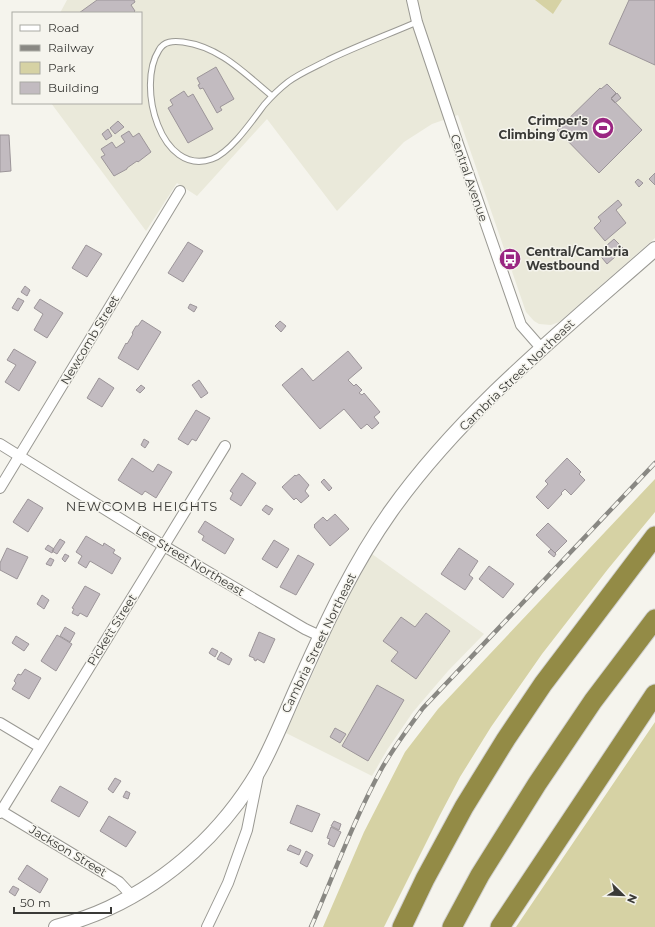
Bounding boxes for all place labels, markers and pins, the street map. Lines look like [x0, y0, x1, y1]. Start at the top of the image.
place label: Crimper's Climbing Gym [498, 113, 589, 142]
sports icon: Crimper's Climbing Gym [590, 115, 616, 141]
place label: Central/Cambria Westbound [526, 244, 629, 273]
bus stop icon: Central/Cambria Westbound [497, 246, 523, 272]

